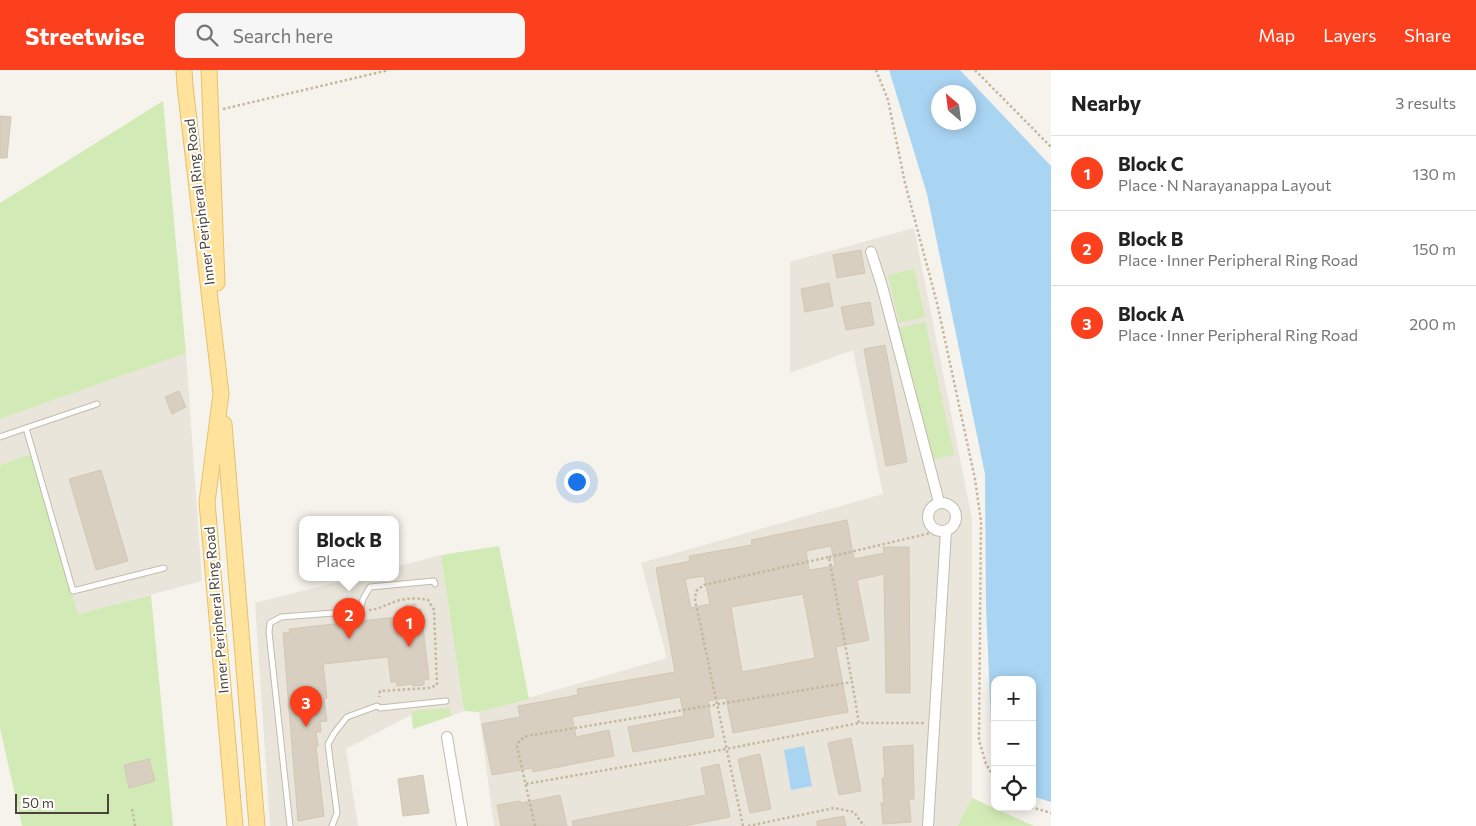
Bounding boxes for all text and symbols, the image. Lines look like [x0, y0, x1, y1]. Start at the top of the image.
search box [175, 13, 525, 58]
text: Streetwise [25, 21, 145, 50]
icon: search [193, 21, 221, 49]
text: Search here [233, 24, 333, 47]
text: Map [1258, 24, 1295, 46]
text: Layers [1323, 24, 1376, 46]
text: Share [1404, 24, 1451, 46]
north arrow [931, 85, 976, 130]
text: Nearby [1071, 90, 1141, 115]
text: 3 results [1395, 93, 1456, 112]
street label: Inner Peripheral Ring Road [180, 118, 218, 286]
text: Block C [1118, 152, 1184, 175]
text: 1 [1083, 164, 1091, 183]
text: 130 m [1413, 164, 1456, 183]
text: Place · N Narayanappa Layout [1118, 175, 1332, 194]
text: Block B [1118, 227, 1183, 250]
text: 2 [1082, 239, 1092, 258]
text: 150 m [1413, 239, 1456, 258]
text: Place · Inner Peripheral Ring Road [1118, 250, 1358, 269]
text: Block A [1118, 302, 1185, 325]
text: 3 [1082, 314, 1092, 333]
text: 200 m [1409, 314, 1456, 333]
text: Place · Inner Peripheral Ring Road [1118, 325, 1358, 344]
your location [564, 469, 590, 495]
popup [299, 516, 399, 581]
street label: Inner Peripheral Ring Road [200, 526, 232, 694]
text: Block B [316, 528, 382, 551]
text: Place [316, 551, 355, 570]
pin: 2 [333, 598, 365, 639]
pin: 1 [393, 606, 425, 647]
map controls [991, 676, 1036, 811]
button: + [991, 676, 1036, 721]
pin: 3 [290, 686, 322, 727]
button: − [991, 721, 1036, 766]
button: locate [991, 766, 1036, 811]
scale bar [15, 791, 109, 814]
text: 50 m [22, 794, 54, 811]

